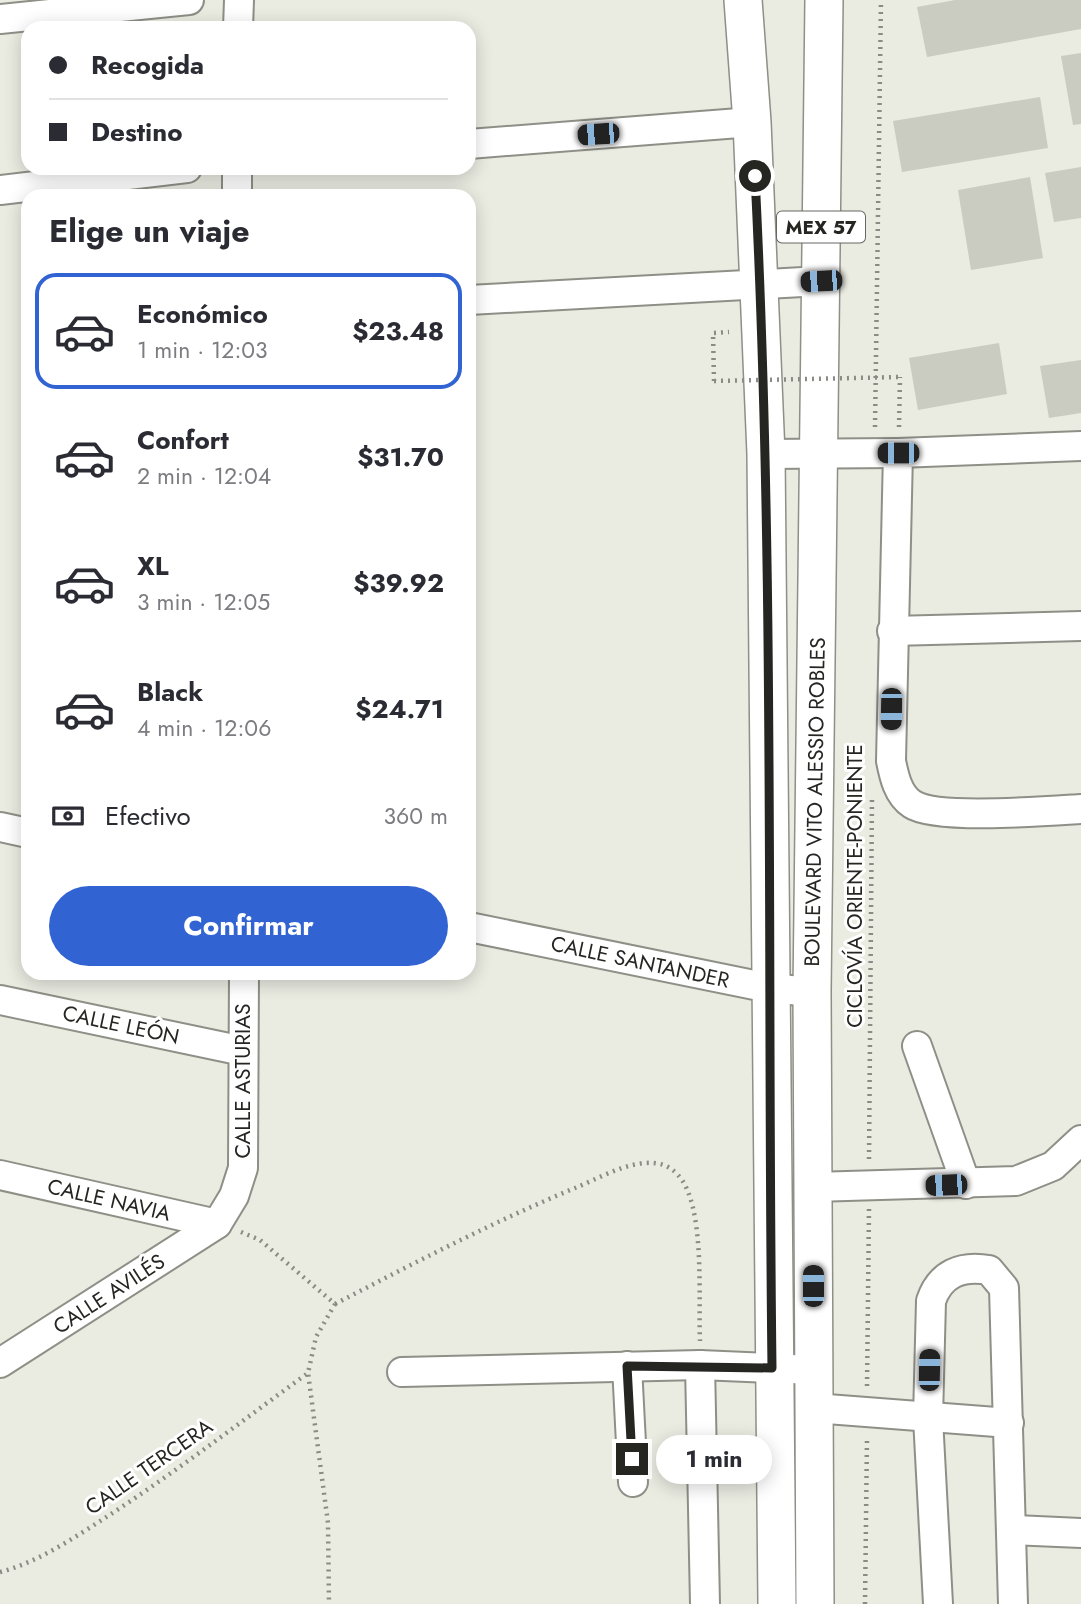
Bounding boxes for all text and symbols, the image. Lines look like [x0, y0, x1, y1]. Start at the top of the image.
text: Recogida [91, 46, 204, 84]
text: Destino [91, 113, 183, 151]
car [577, 122, 620, 146]
route start [739, 160, 771, 192]
text: Elige un viaje [49, 208, 250, 254]
road number: MEX 57 [777, 212, 865, 243]
car [800, 269, 843, 293]
text: Económico [137, 295, 268, 333]
icon: car [53, 300, 116, 363]
text: $23.48 [352, 312, 444, 350]
text: 1 min · 12:03 [137, 333, 268, 367]
text: Confort [137, 421, 229, 459]
icon: car [53, 426, 116, 489]
text: $31.70 [357, 438, 444, 476]
car [878, 443, 920, 464]
text: 2 min · 12:04 [137, 459, 271, 493]
text: XL [137, 547, 169, 585]
icon: car [53, 552, 116, 615]
text: $39.92 [353, 564, 444, 602]
text: 3 min · 12:05 [137, 585, 270, 619]
street label: BOULEVARD VITO ALESSIO ROBLES [797, 637, 833, 967]
text: Black [137, 673, 203, 711]
icon: car [53, 678, 116, 741]
car [881, 688, 902, 730]
text: $24.71 [355, 690, 444, 728]
text: 4 min · 12:06 [137, 711, 271, 745]
street label: CICLOVÍA ORIENTE-PONIENTE [840, 744, 870, 1028]
icon: cash [49, 797, 87, 835]
text: Efectivo [105, 797, 191, 835]
text: 360 m [384, 799, 448, 833]
button: Confirmar [49, 886, 448, 966]
street label: CALLE SANTANDER [548, 928, 732, 996]
street label: CALLE LEÓN [60, 998, 182, 1052]
street label: CALLE ASTURIAS [228, 1003, 258, 1159]
street label: CALLE NAVIA [44, 1171, 174, 1229]
car [925, 1174, 968, 1196]
street label: CALLE AVILÉS [47, 1247, 171, 1341]
car [803, 1265, 824, 1307]
car [919, 1349, 940, 1391]
street label: CALLE TERCERA [79, 1412, 219, 1522]
callout: 1 min [656, 1434, 772, 1484]
text: 1 min [685, 1442, 743, 1476]
route end [616, 1443, 648, 1475]

